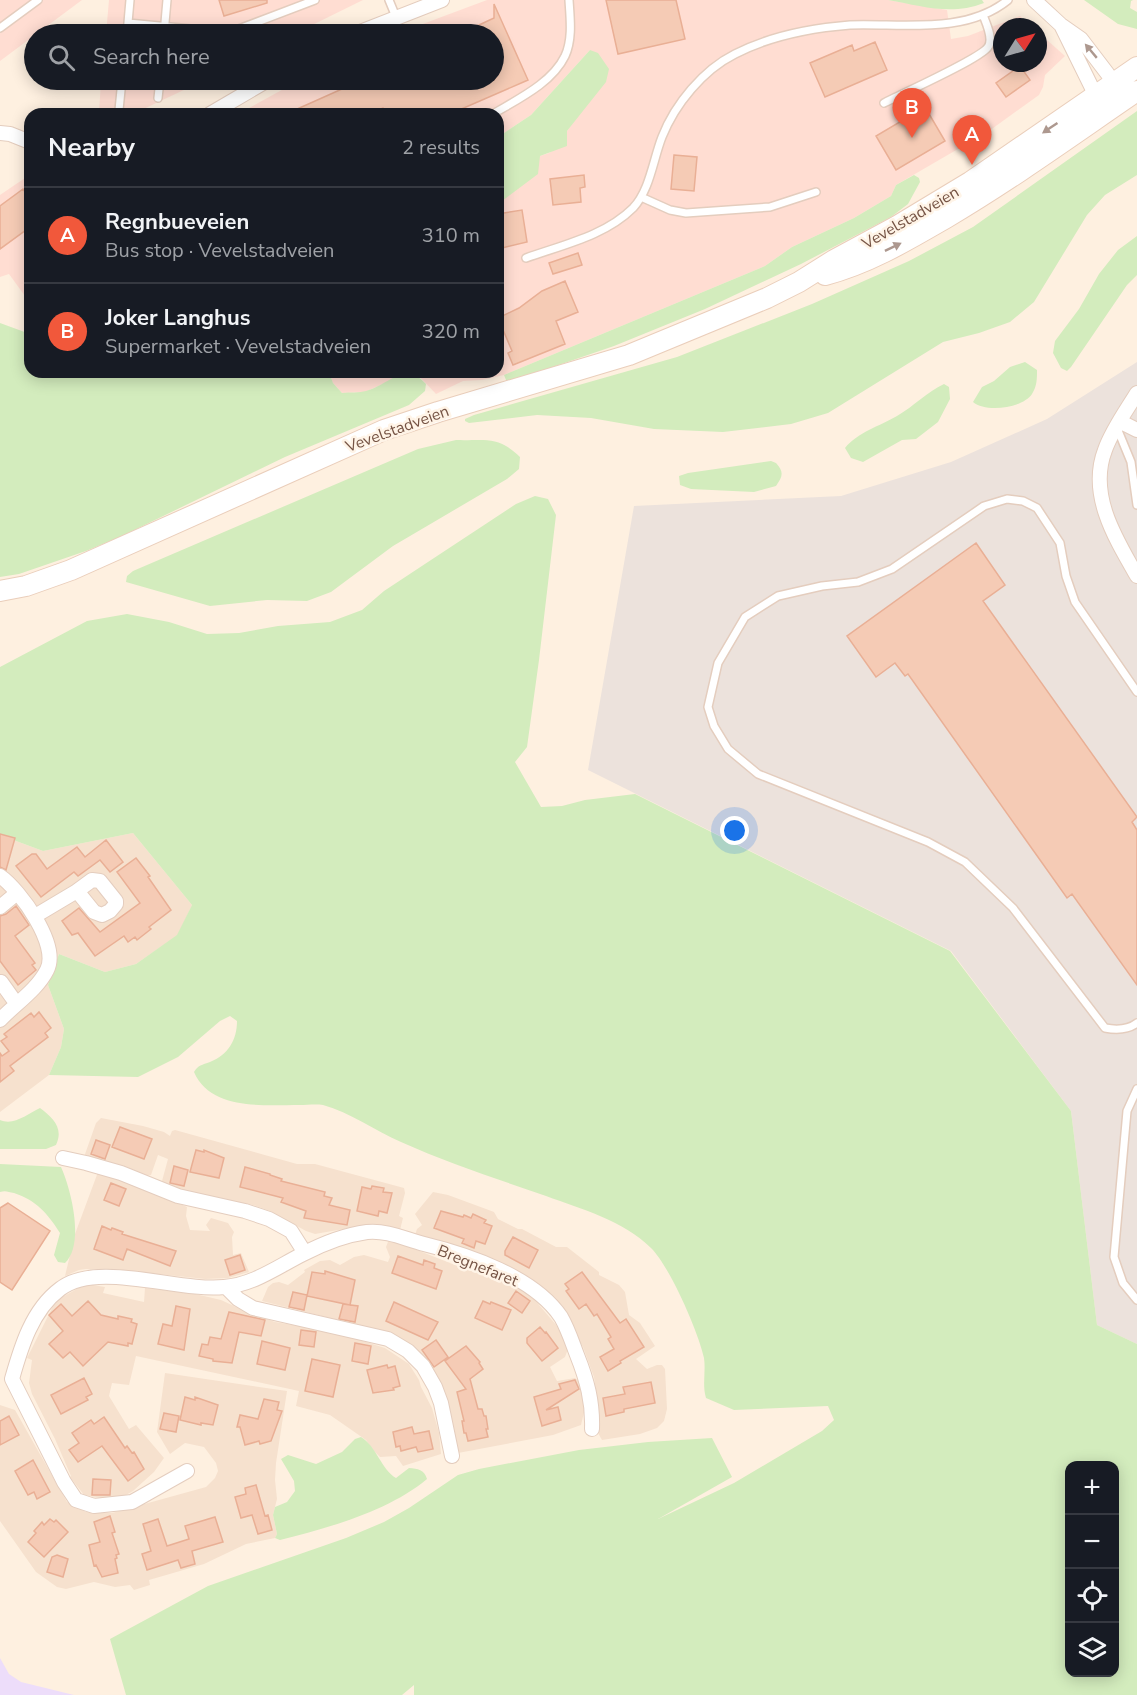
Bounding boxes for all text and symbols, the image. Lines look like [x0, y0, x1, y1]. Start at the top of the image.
north arrow [993, 18, 1047, 72]
search box [24, 24, 504, 90]
icon: search [45, 41, 78, 74]
text: Search here [93, 42, 210, 72]
one-way arrow [1085, 44, 1098, 59]
pin: B [892, 88, 932, 138]
pin: A [952, 116, 992, 165]
one-way arrow [1042, 122, 1058, 134]
text: Nearby [48, 130, 135, 165]
text: 2 results [402, 134, 480, 161]
street label: Vevelstadveien [857, 181, 963, 255]
text: Regnbueveien [105, 207, 249, 237]
text: A [60, 222, 75, 249]
text: 310 m [422, 222, 480, 249]
text: Bus stop · Vevelstadveien [105, 237, 334, 264]
one-way arrow [885, 242, 902, 252]
text: Joker Langhus [105, 303, 250, 333]
text: B [61, 318, 74, 345]
text: 320 m [422, 318, 480, 345]
text: Supermarket · Vevelstadveien [105, 333, 371, 360]
street label: Vevelstadveien [342, 400, 452, 458]
your location [720, 816, 749, 845]
street label: Bregnefaret [434, 1240, 522, 1292]
map controls [1065, 1461, 1119, 1677]
button: + [1065, 1461, 1119, 1515]
button: − [1065, 1515, 1119, 1569]
button: locate [1065, 1569, 1119, 1623]
button: layers [1065, 1623, 1119, 1677]

